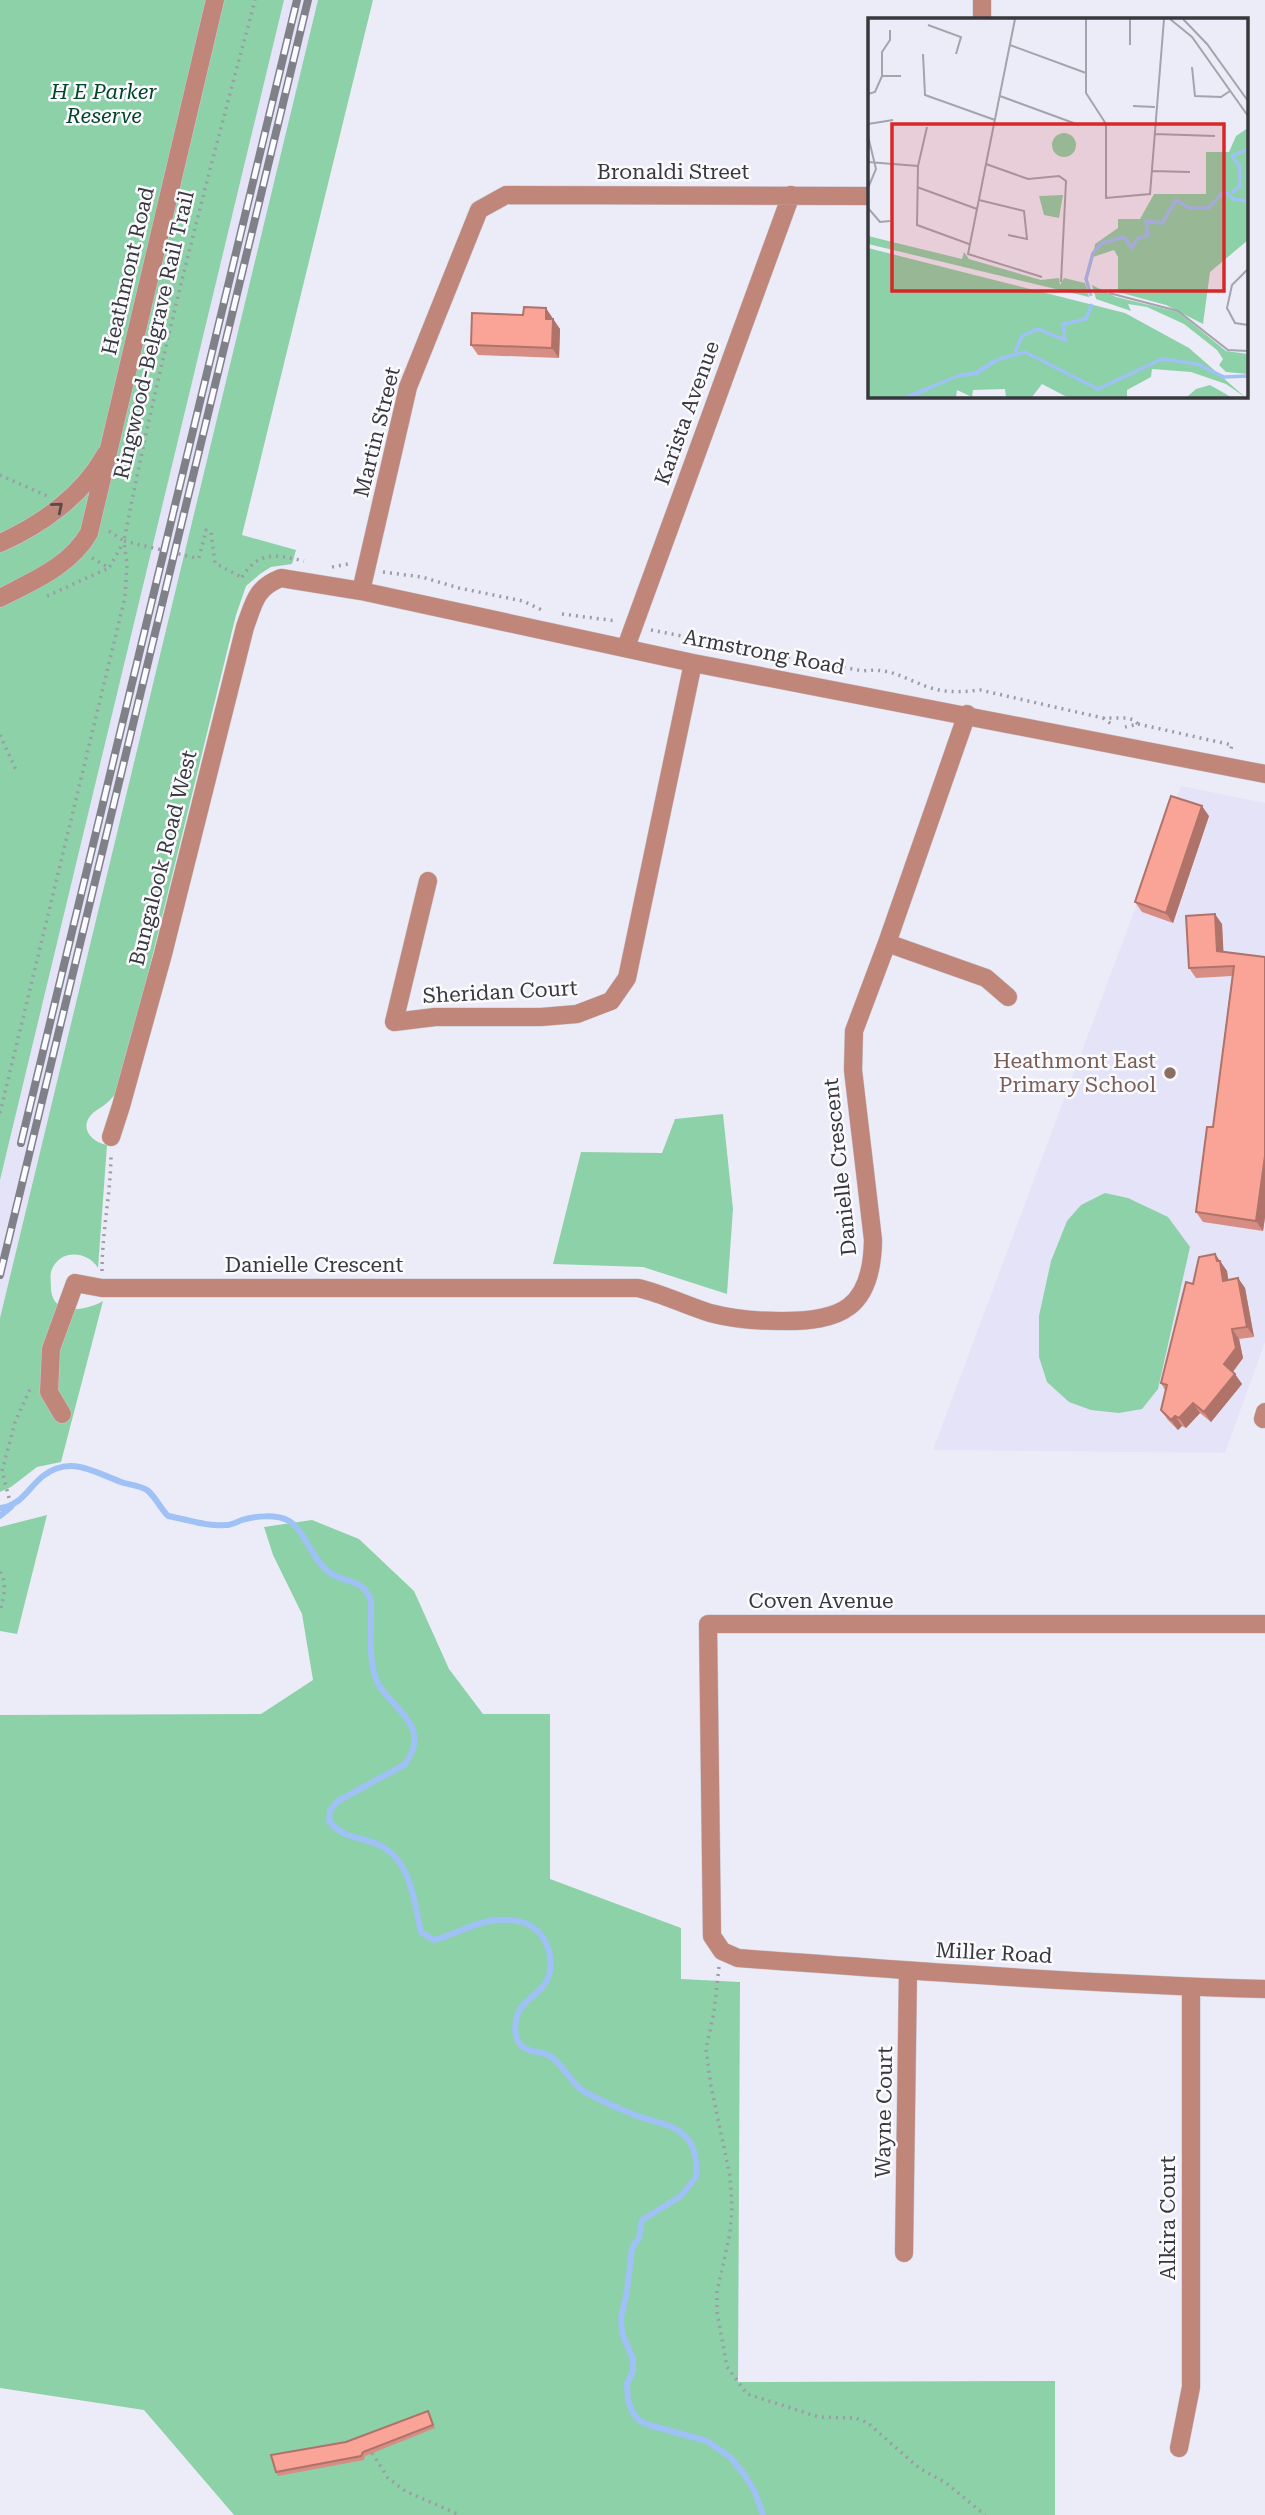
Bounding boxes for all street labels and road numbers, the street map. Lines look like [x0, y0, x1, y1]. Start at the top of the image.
street label: Bronaldi Street [597, 160, 749, 184]
street label: Heathmont Road [97, 184, 159, 357]
street label: Ringwood-Belgrave Rail Trail [109, 188, 199, 482]
street label: Karista Avenue [650, 338, 724, 488]
street label: Martin Street [349, 364, 405, 500]
street label: Armstrong Road [681, 625, 847, 680]
street label: Bungalook Road West [125, 748, 201, 968]
street label: Sheridan Court [422, 976, 578, 1008]
street label: Danielle Crescent [819, 1077, 861, 1257]
street label: Danielle Crescent [225, 1253, 403, 1277]
street label: Coven Avenue [748, 1589, 894, 1613]
street label: Miller Road [935, 1938, 1053, 1968]
street label: Wayne Court [871, 2046, 897, 2178]
street label: Alkira Court [1156, 2156, 1180, 2280]

